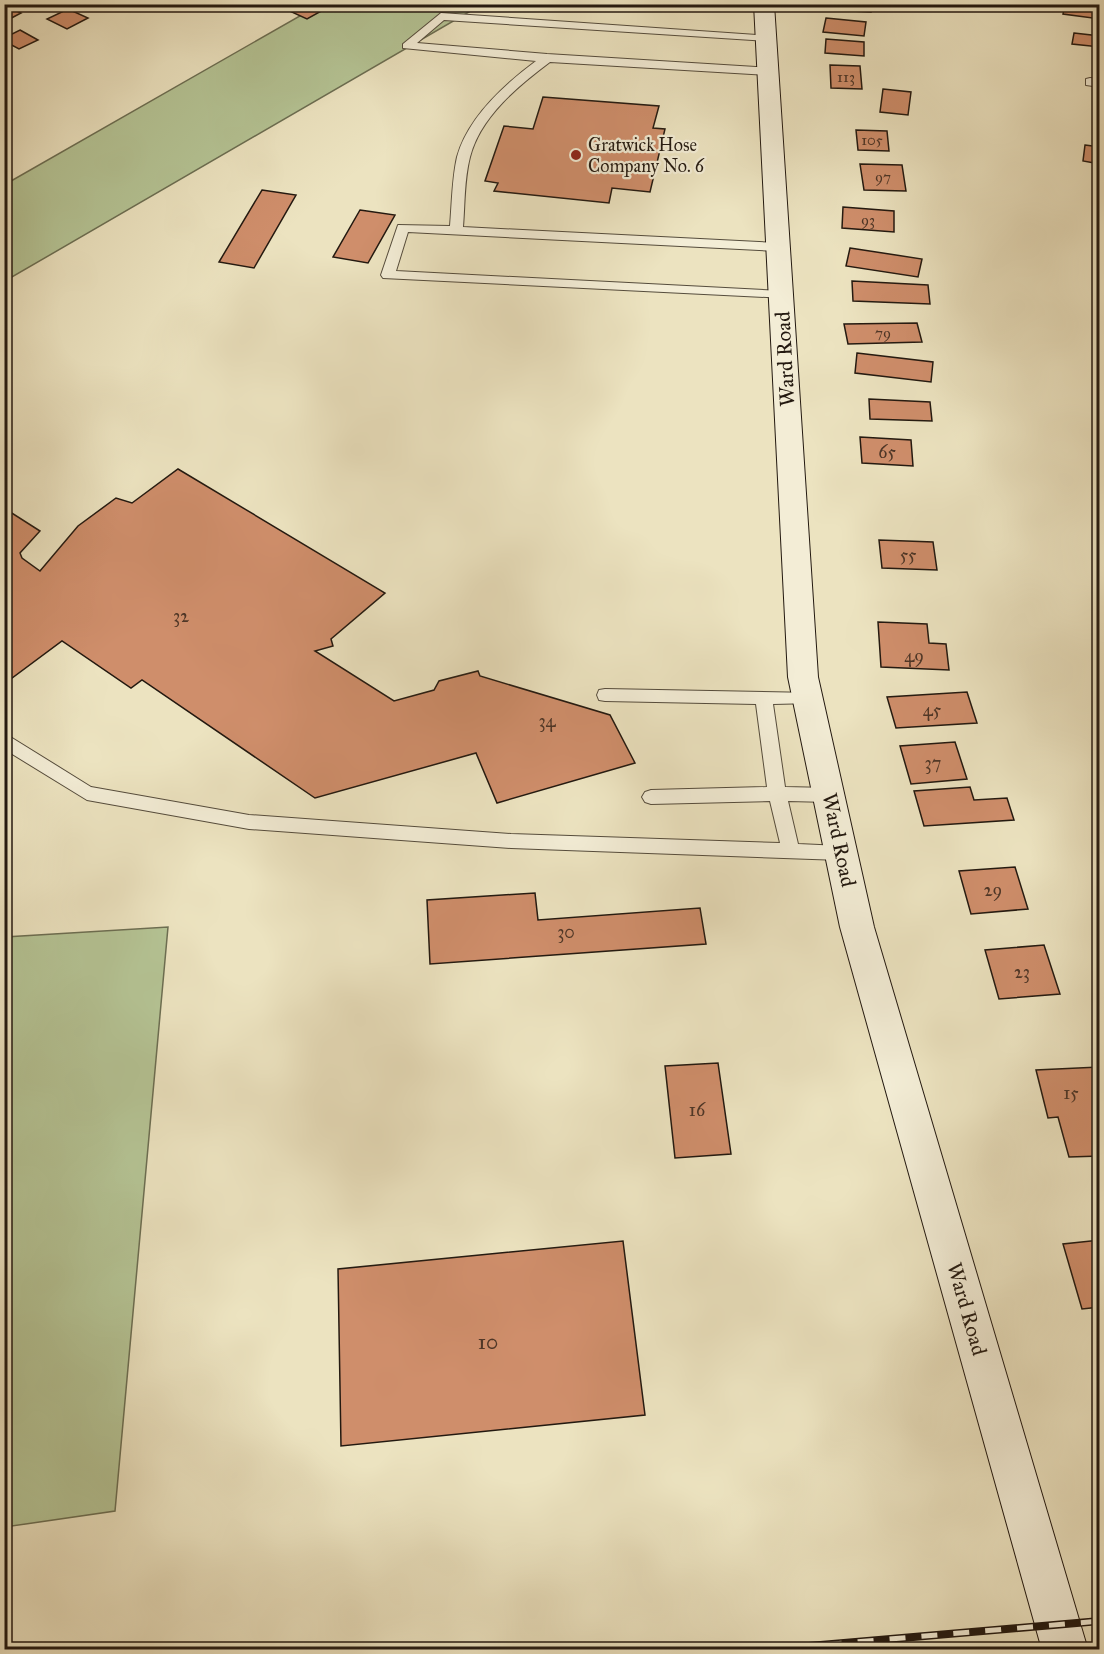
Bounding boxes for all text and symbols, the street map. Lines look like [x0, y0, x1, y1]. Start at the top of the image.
house number: 113 [837, 68, 855, 86]
house number: 105 [861, 131, 883, 149]
place label: Gratwick Hose Company No. 6 [588, 134, 705, 177]
marker: Gratwick Hose Company No. 6 [569, 148, 583, 162]
house number: 97 [875, 168, 891, 186]
house number: 93 [861, 211, 875, 229]
street label: Ward Road [769, 310, 800, 407]
house number: 79 [875, 324, 891, 342]
house number: 65 [878, 441, 896, 463]
house number: 55 [900, 544, 917, 566]
house number: 32 [173, 605, 189, 627]
house number: 49 [904, 645, 924, 667]
house number: 45 [923, 699, 942, 721]
house number: 34 [538, 710, 557, 732]
house number: 37 [925, 752, 941, 774]
street label: Ward Road [816, 791, 862, 890]
house number: 29 [984, 879, 1002, 901]
house number: 30 [557, 921, 575, 943]
house number: 23 [1014, 961, 1030, 983]
house number: 15 [1063, 1082, 1079, 1104]
house number: 16 [689, 1099, 706, 1121]
street label: Ward Road [941, 1260, 993, 1359]
house number: 10 [478, 1329, 498, 1355]

